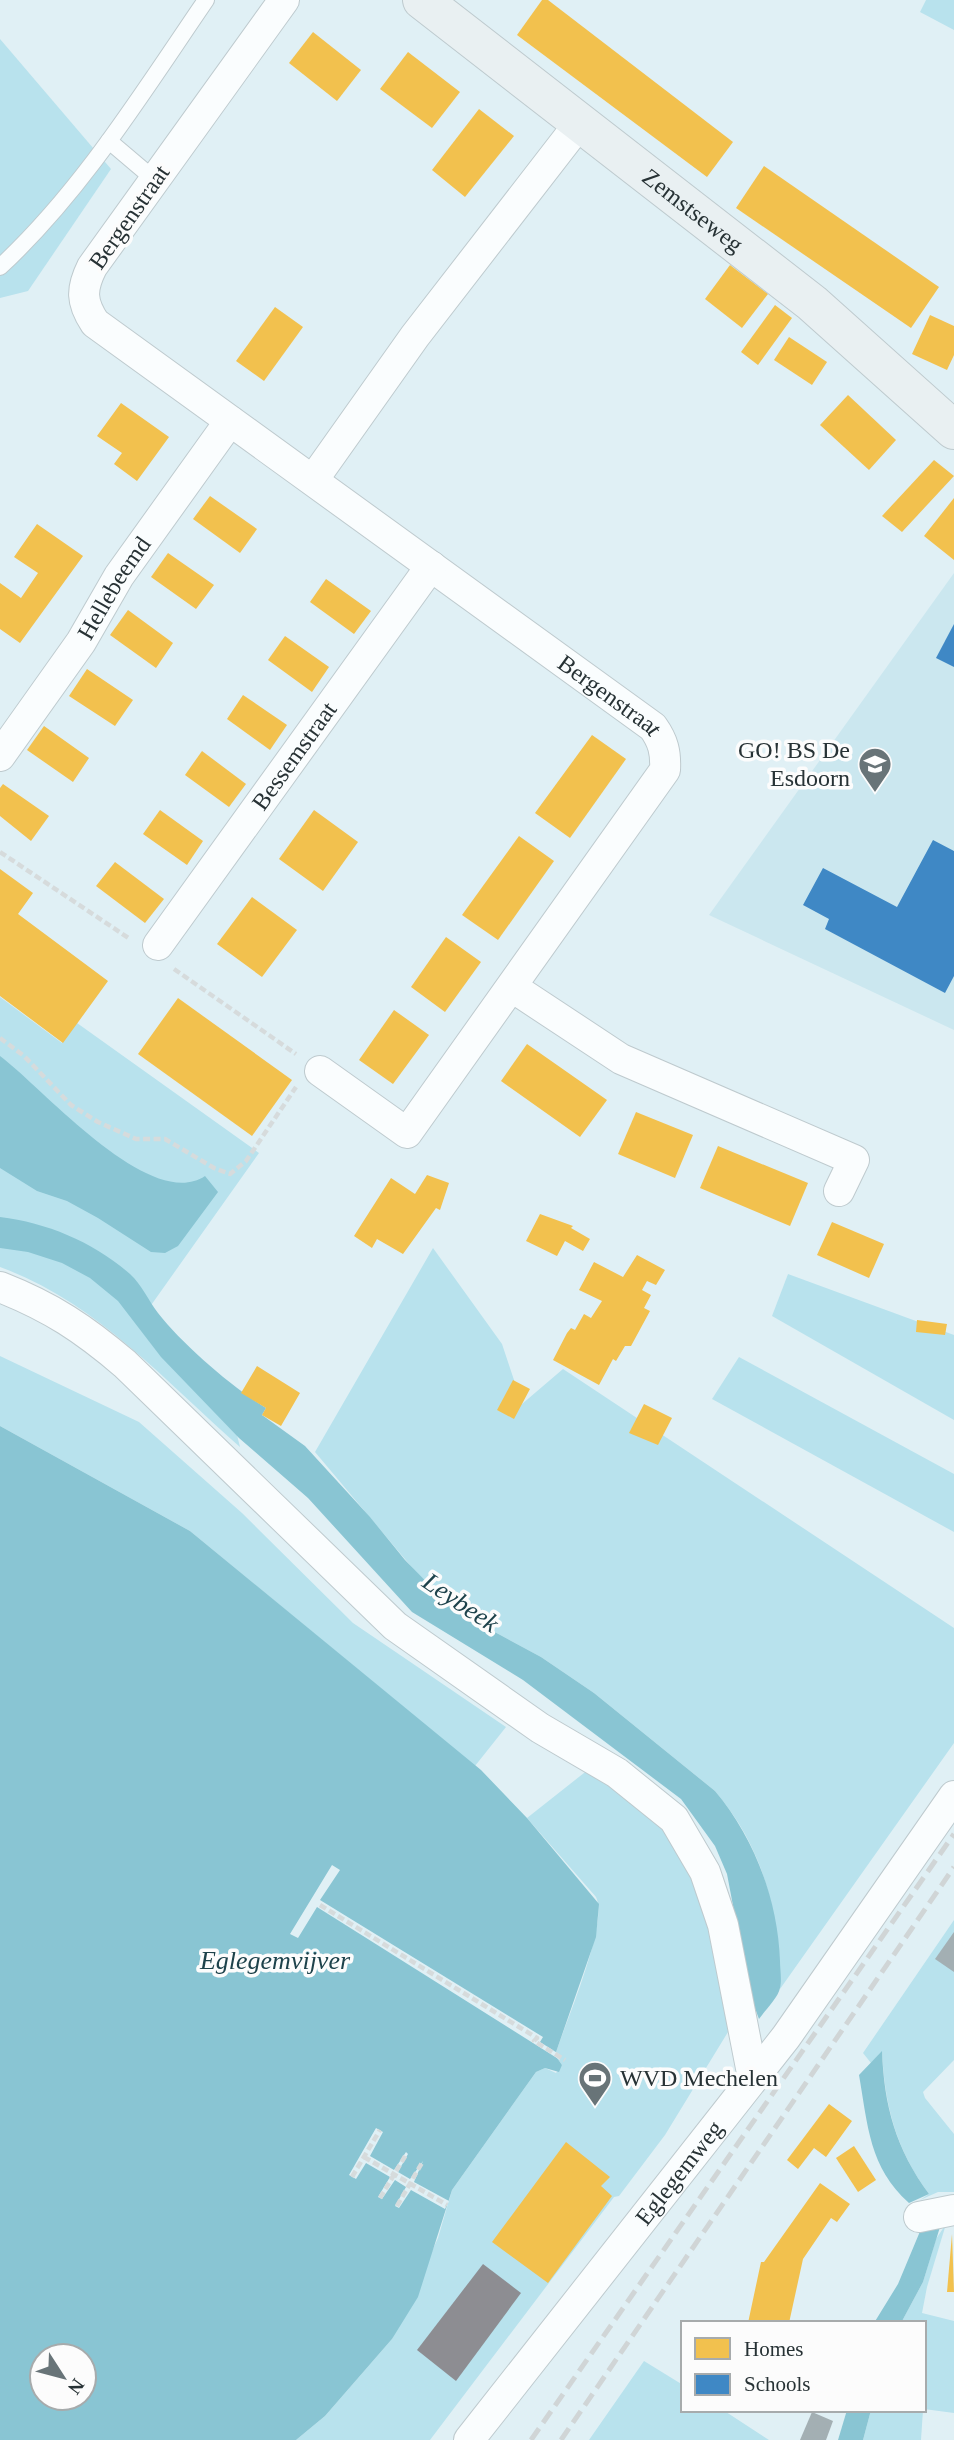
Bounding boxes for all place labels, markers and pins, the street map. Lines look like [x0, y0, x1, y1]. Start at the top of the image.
place label: GO! BS De Esdoorn [738, 737, 850, 791]
school or university icon: GO! BS De Esdoorn [856, 745, 894, 794]
sports icon: WVD Mechelen [576, 2059, 614, 2108]
place label: WVD Mechelen [620, 2065, 778, 2091]

